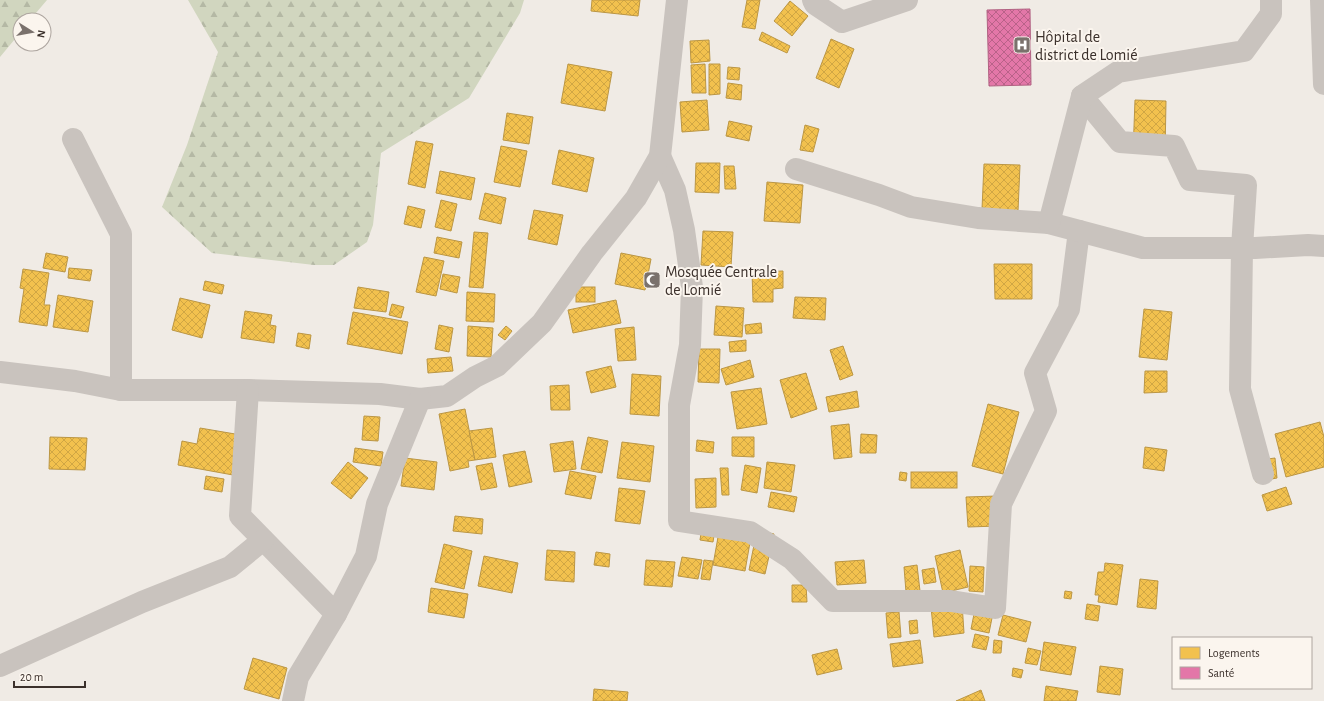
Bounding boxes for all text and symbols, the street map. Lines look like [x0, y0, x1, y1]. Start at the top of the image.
north arrow [12, 12, 52, 52]
text: N [35, 29, 47, 39]
place label: Hôpital de district de Lomié [1035, 29, 1138, 63]
hospital icon: Hôpital de district de Lomié [1012, 35, 1032, 55]
place label: Mosquée Centrale de Lomié [665, 264, 777, 298]
mosque icon: Mosquée Centrale de Lomié [642, 270, 662, 290]
legend [1172, 637, 1312, 689]
text: Logements [1208, 647, 1260, 659]
scale bar [14, 663, 85, 689]
text: Santé [1208, 667, 1234, 679]
text: 20 m [20, 671, 43, 683]

